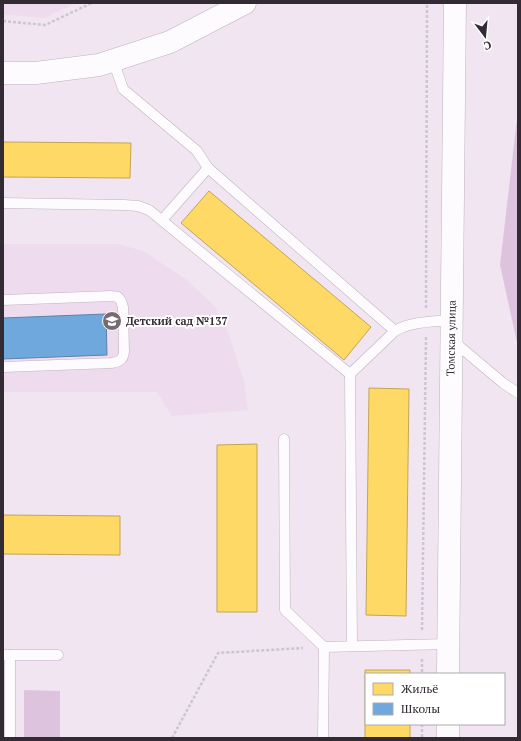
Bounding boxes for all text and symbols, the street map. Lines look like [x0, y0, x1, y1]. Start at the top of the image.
north arrow [465, 16, 505, 56]
text: С [482, 38, 493, 53]
street label: Томская улица [443, 300, 459, 376]
school or university icon: Детский сад №137 [101, 310, 123, 332]
place label: Детский сад №137 [126, 314, 228, 328]
legend [365, 673, 505, 725]
text: Жильё [401, 681, 438, 696]
text: Школы [401, 701, 440, 716]

